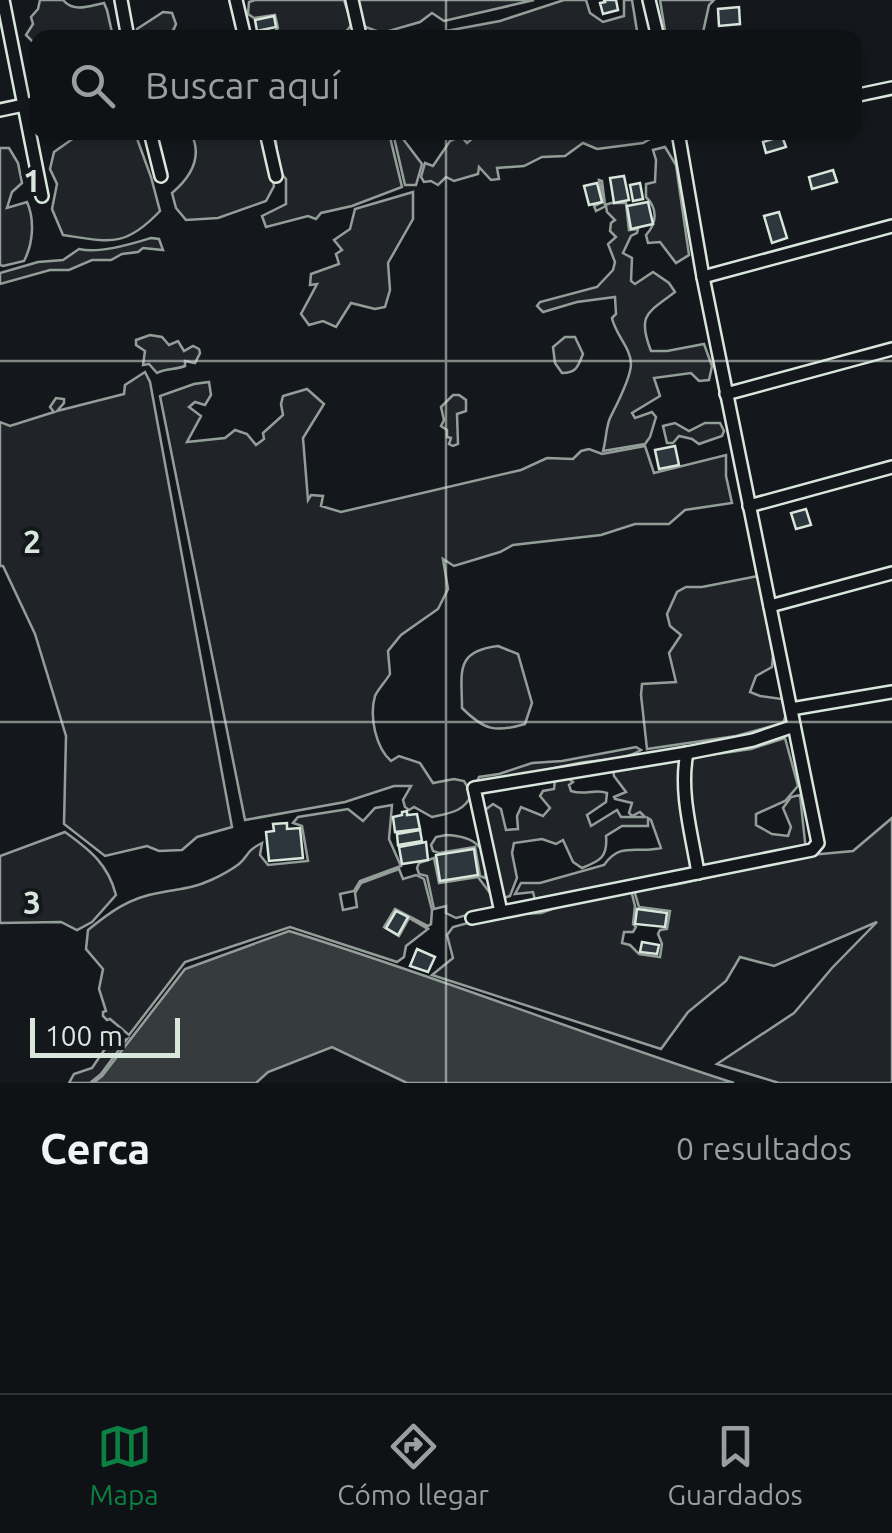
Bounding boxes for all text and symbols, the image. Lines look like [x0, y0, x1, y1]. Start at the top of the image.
search box [30, 30, 862, 140]
icon: search [65, 58, 120, 113]
text: Buscar aquí [145, 64, 340, 106]
text: 1 [23, 162, 41, 198]
text: 2 [23, 523, 41, 559]
text: 3 [23, 884, 41, 920]
scale bar [30, 1013, 180, 1058]
text: 100 m [45, 1020, 123, 1051]
text: Cerca [40, 1125, 150, 1172]
text: 0 resultados [676, 1130, 852, 1166]
tab: Mapa [89, 1419, 159, 1510]
tab: Cómo llegar [337, 1419, 489, 1510]
tab: Guardados [668, 1419, 803, 1510]

